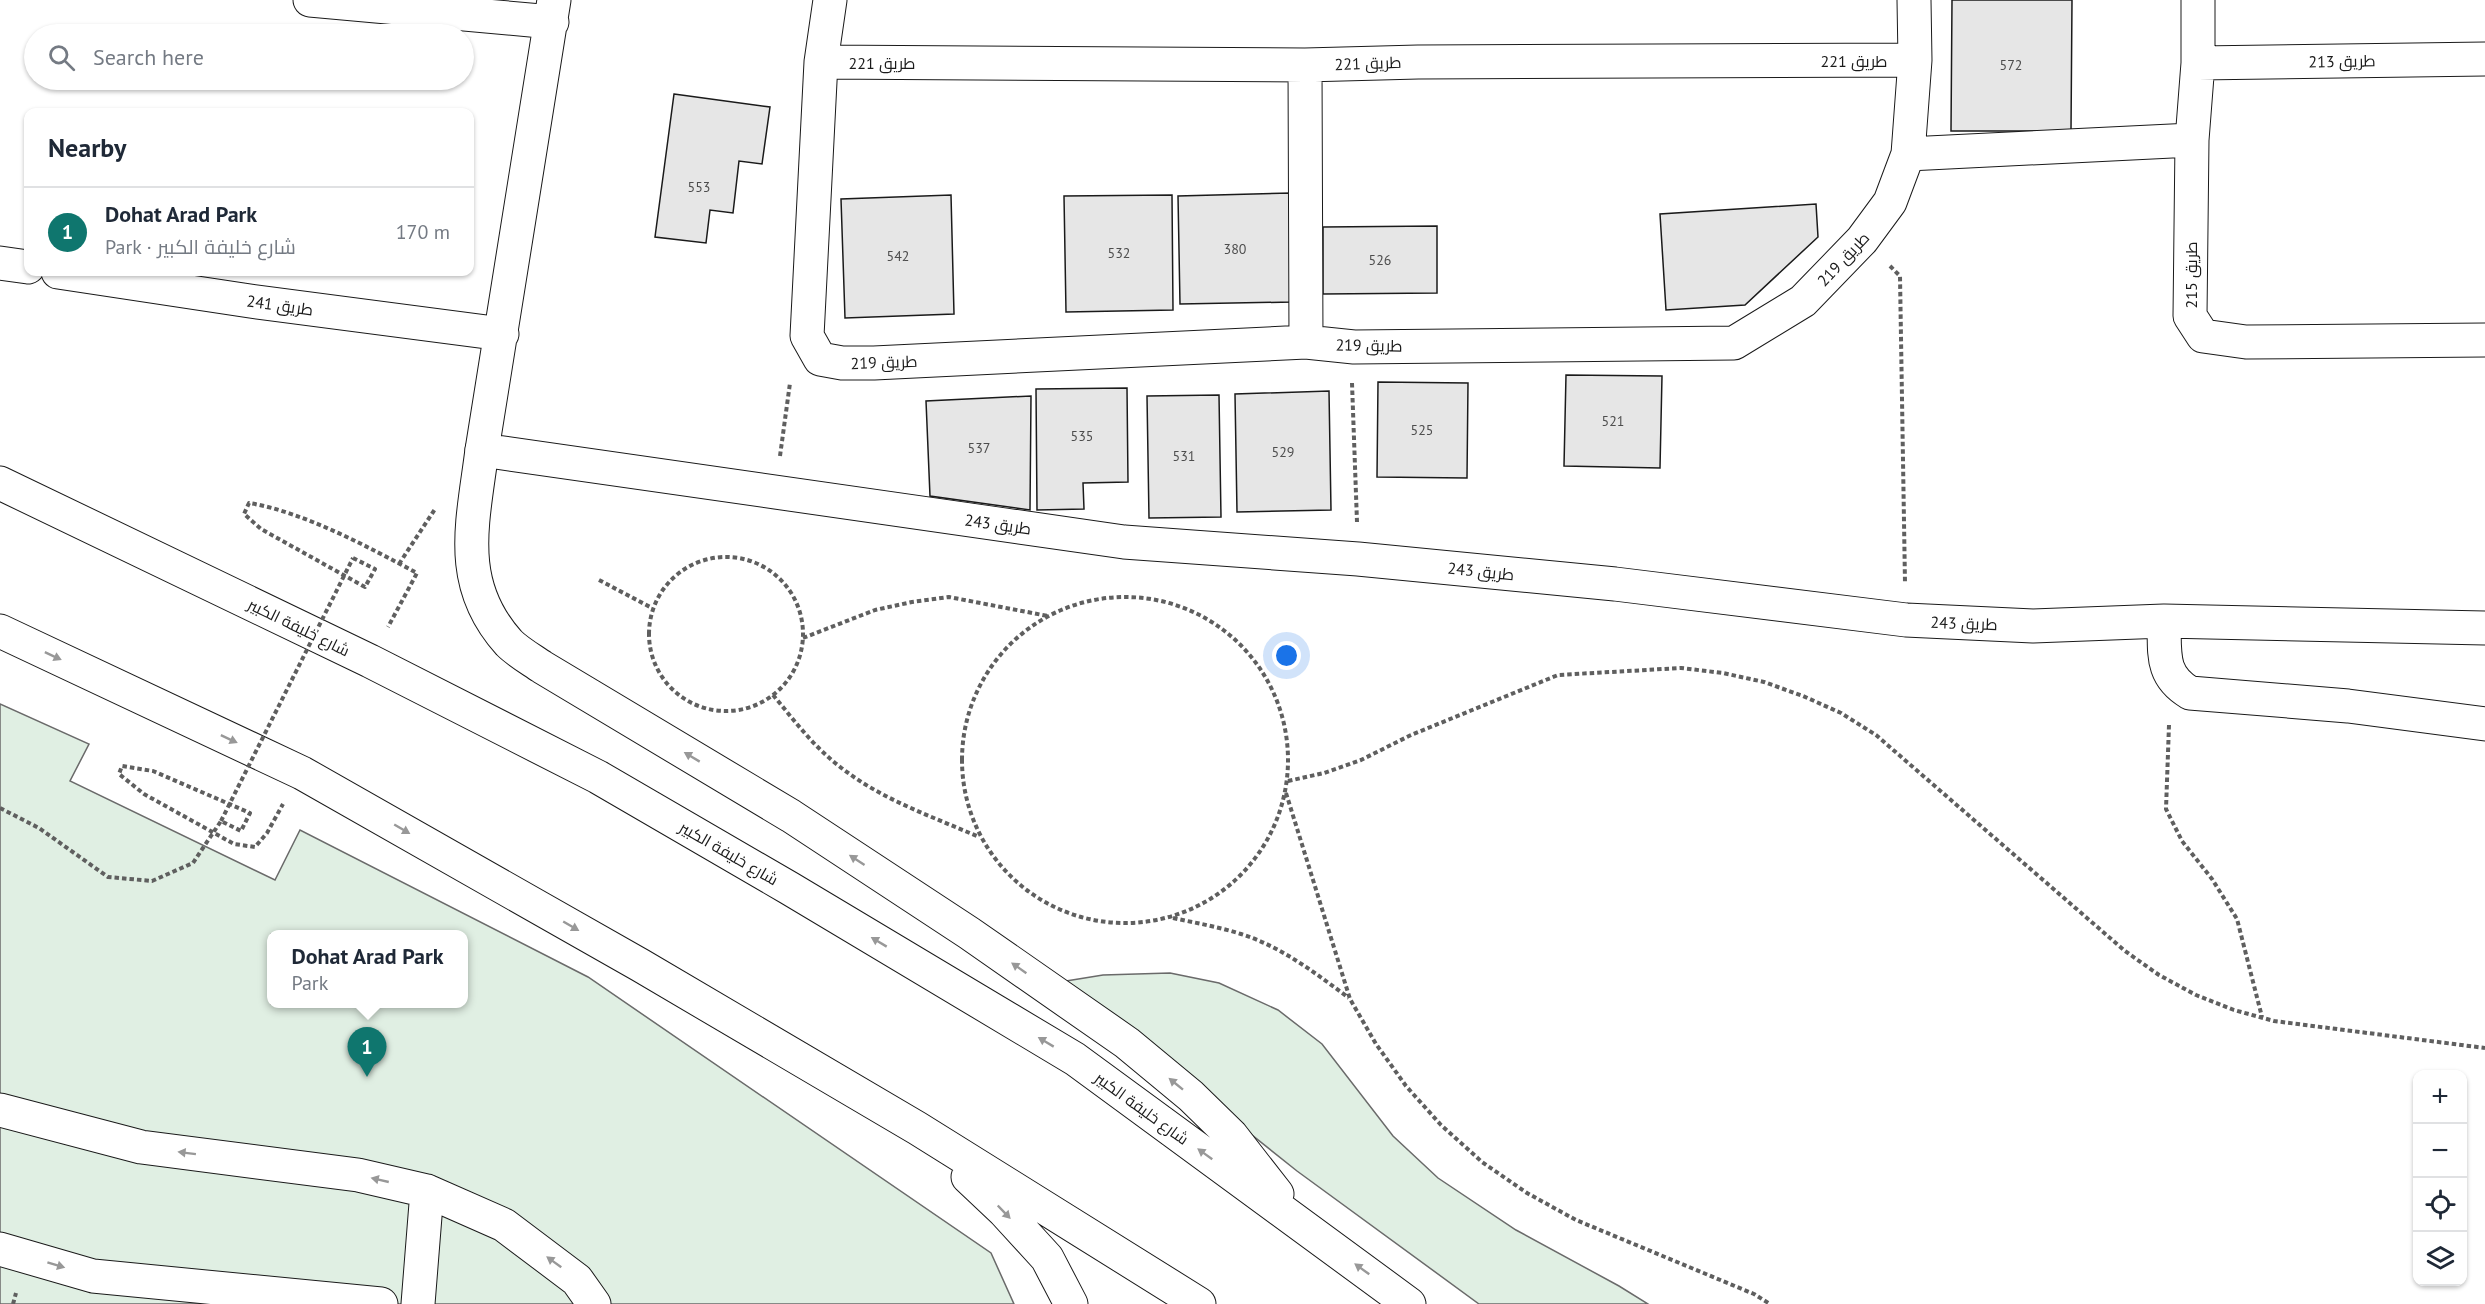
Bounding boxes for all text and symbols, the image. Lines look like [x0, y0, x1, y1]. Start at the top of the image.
search box [24, 24, 474, 90]
icon: search [45, 41, 78, 74]
text: Search here [93, 43, 204, 71]
street label: طريق 213 [2308, 50, 2376, 73]
street label: طريق 221 [1820, 51, 1888, 72]
street label: طريق 221 [1334, 52, 1402, 75]
street label: طريق 221 [848, 53, 916, 74]
house number: 572 [2000, 56, 2022, 74]
text: Nearby [48, 131, 126, 164]
house number: 553 [688, 178, 710, 196]
text: Dohat Arad Park [105, 200, 257, 228]
text: 1 [62, 219, 73, 245]
text: 170 m [396, 219, 450, 245]
street label: طريق 219 [1813, 228, 1874, 291]
text: Park · شارع خليفة الكبير [105, 234, 296, 260]
house number: 380 [1224, 240, 1247, 258]
street label: طريق 215 [2181, 241, 2202, 309]
house number: 532 [1108, 244, 1130, 262]
house number: 542 [887, 247, 909, 265]
house number: 526 [1369, 251, 1391, 269]
street label: طريق 241 [245, 290, 315, 321]
street label: طريق 219 [1335, 334, 1403, 357]
street label: طريق 219 [850, 351, 918, 374]
house number: 521 [1602, 412, 1624, 430]
house number: 525 [1411, 421, 1433, 439]
house number: 535 [1071, 427, 1093, 445]
house number: 537 [968, 439, 990, 457]
house number: 529 [1272, 443, 1294, 461]
house number: 531 [1173, 447, 1195, 465]
street label: طريق 243 [963, 509, 1033, 540]
street label: طريق 243 [1447, 558, 1515, 585]
street label: شارع خليفة الكبير [243, 593, 353, 662]
street label: طريق 243 [1930, 612, 1998, 635]
your location [1272, 641, 1301, 670]
one-way arrow [44, 651, 61, 660]
one-way arrow [221, 734, 238, 743]
one-way arrow [684, 751, 700, 762]
street label: شارع خليفة الكبير [674, 816, 782, 891]
one-way arrow [394, 824, 410, 835]
one-way arrow [849, 854, 865, 865]
one-way arrow [563, 921, 580, 931]
popup [267, 930, 468, 1008]
one-way arrow [871, 936, 887, 947]
text: Dohat Arad Park [291, 942, 444, 970]
one-way arrow [1012, 962, 1028, 974]
text: Park [291, 970, 328, 996]
pin: 1 [348, 1028, 386, 1077]
one-way arrow [1038, 1036, 1054, 1047]
street label: شارع خليفة الكبير [1089, 1067, 1193, 1150]
map controls [2413, 1070, 2467, 1286]
button: + [2413, 1070, 2467, 1124]
one-way arrow [1168, 1077, 1184, 1090]
button: − [2413, 1124, 2467, 1178]
one-way arrow [177, 1148, 196, 1157]
one-way arrow [1197, 1148, 1213, 1160]
one-way arrow [370, 1175, 389, 1185]
button: locate [2413, 1178, 2467, 1232]
one-way arrow [997, 1204, 1011, 1218]
button: layers [2413, 1232, 2467, 1286]
one-way arrow [546, 1257, 561, 1269]
one-way arrow [47, 1261, 65, 1270]
one-way arrow [1355, 1264, 1370, 1276]

